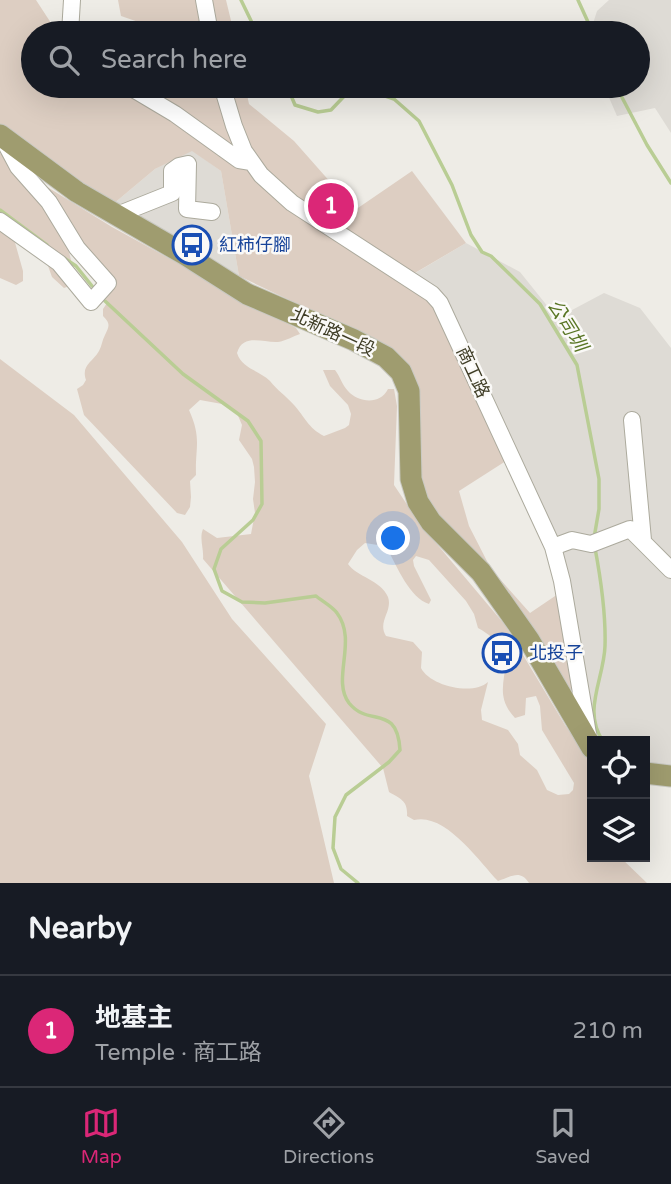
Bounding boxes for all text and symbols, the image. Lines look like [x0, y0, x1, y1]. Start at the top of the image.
search box [21, 21, 650, 98]
icon: search [45, 41, 83, 79]
text: Search here [101, 44, 247, 75]
pin: 1 [308, 180, 354, 232]
bus stop icon: 紅柿仔腳 [171, 224, 213, 266]
place label: 紅柿仔腳 [219, 234, 291, 256]
water label: 公司圳 [543, 296, 593, 358]
street label: 北新路一段 [288, 303, 378, 361]
street label: 商工路 [452, 343, 494, 401]
your location [376, 521, 410, 555]
bus stop icon: 北投子 [481, 632, 523, 674]
place label: 北投子 [529, 642, 583, 664]
map controls [587, 736, 650, 862]
button: locate [587, 736, 650, 799]
button: layers [587, 799, 650, 862]
text: Nearby [28, 910, 132, 947]
text: 地基主 [95, 1002, 173, 1033]
text: 1 [44, 1017, 58, 1045]
text: 210 m [573, 1017, 643, 1045]
text: Temple · 商工路 [95, 1039, 262, 1067]
tab: Map [81, 1104, 122, 1168]
tab: Directions [283, 1104, 374, 1168]
tab: Saved [535, 1104, 590, 1168]

